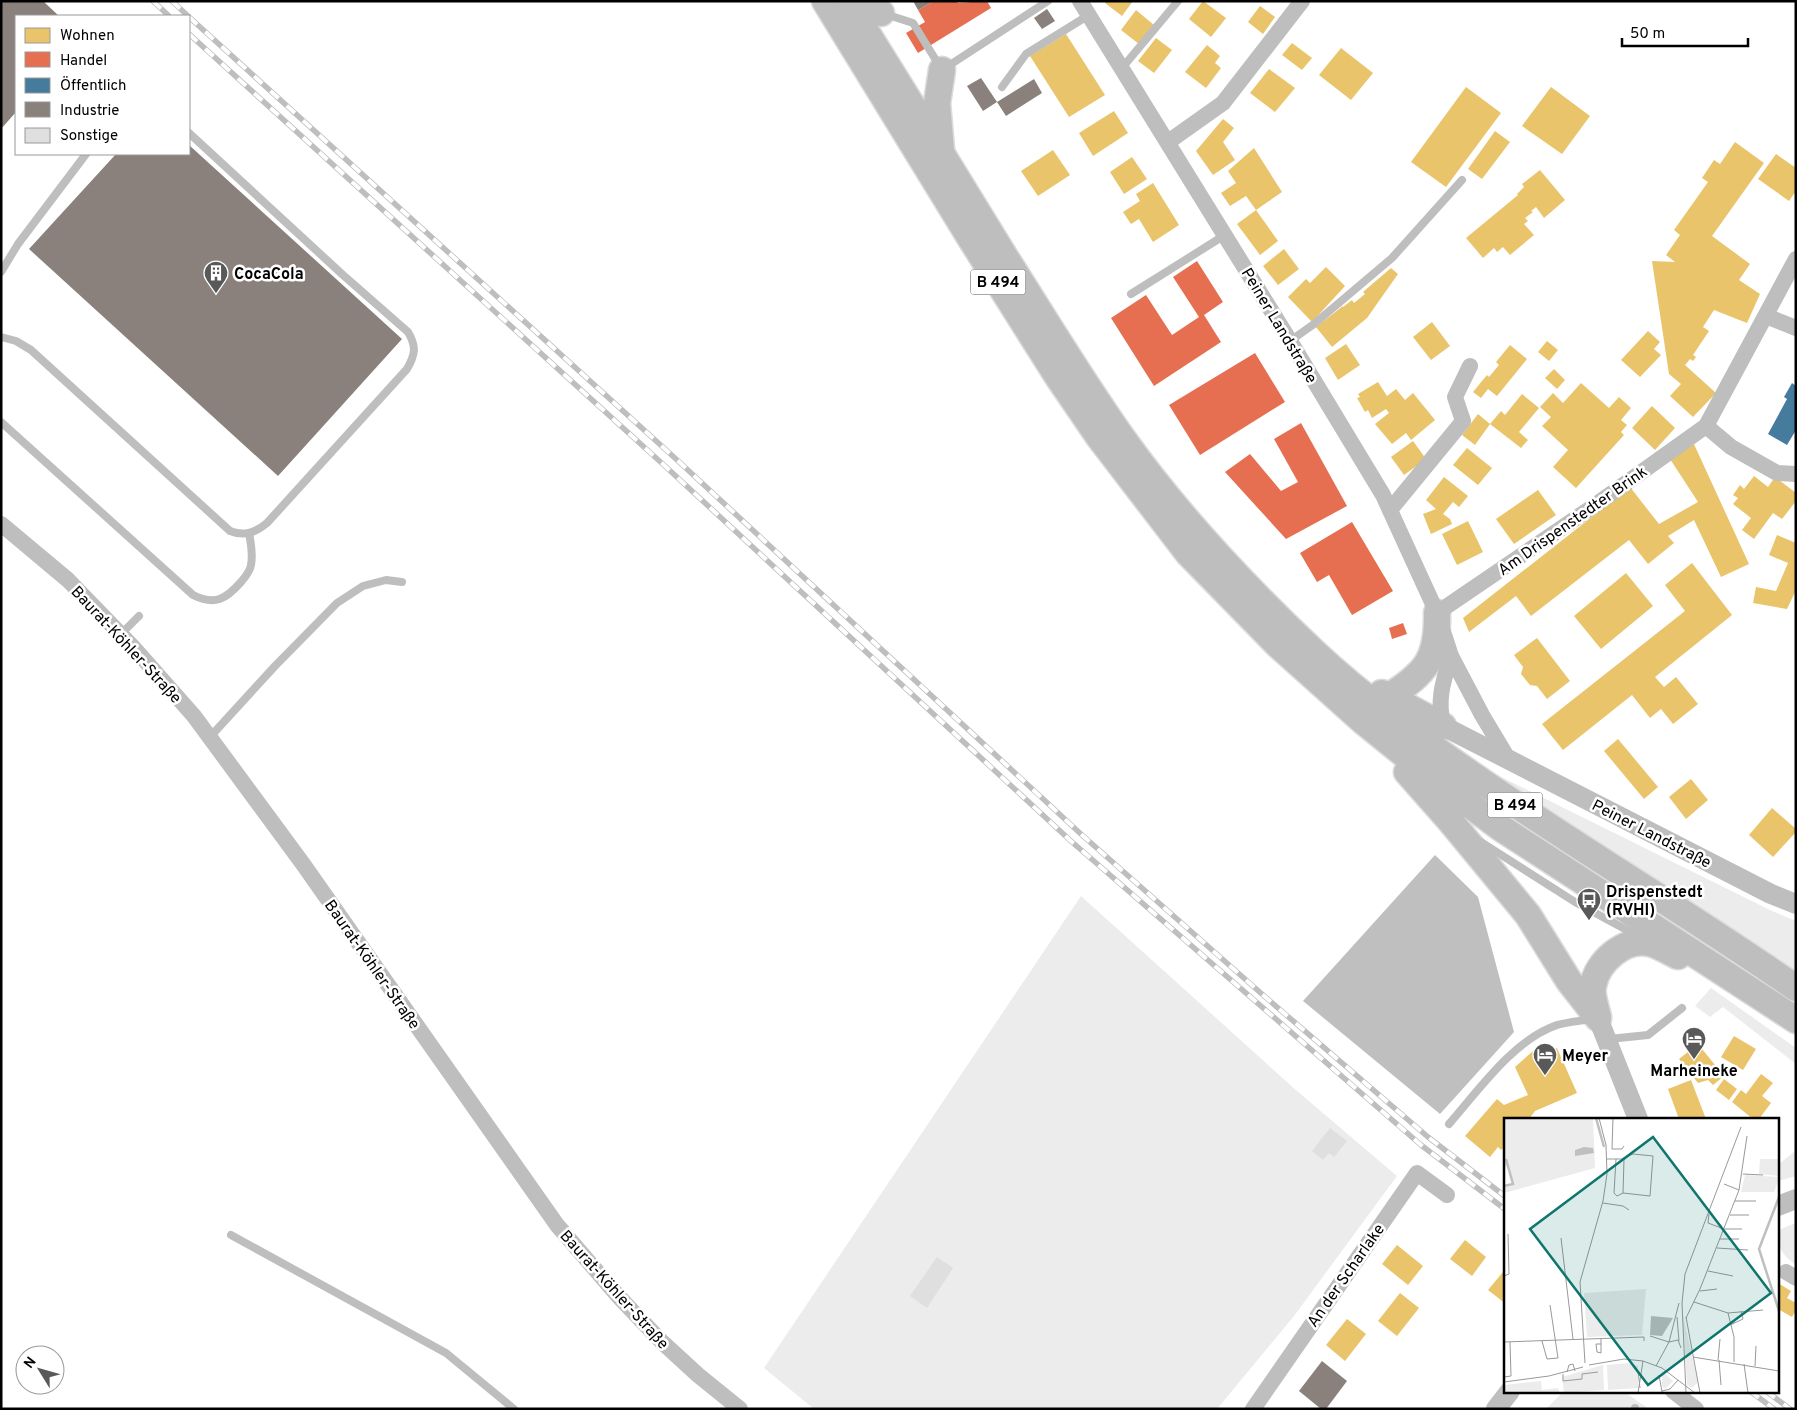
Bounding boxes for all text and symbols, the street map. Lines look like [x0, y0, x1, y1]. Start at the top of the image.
legend [15, 15, 190, 155]
scale bar [1622, 15, 1748, 47]
text: 50 m [1630, 25, 1665, 44]
text: Wohnen [60, 27, 115, 46]
text: Handel [60, 52, 107, 71]
text: Öffentlich [60, 76, 127, 96]
text: Industrie [60, 102, 119, 121]
text: Sonstige [60, 127, 118, 146]
building icon: CocaCola [203, 260, 229, 294]
place label: CocaCola [234, 265, 304, 285]
street label: Peiner Landstraße [1236, 265, 1321, 387]
road number: B 494 [970, 270, 1026, 294]
street label: Am Drispenstedter Brink [1495, 462, 1652, 581]
street label: Baurat-Köhler-Straße [66, 582, 185, 708]
road number: B 494 [1488, 792, 1542, 818]
street label: Peiner Landstraße [1588, 796, 1714, 873]
place label: Drispenstedt (RVHI) [1606, 883, 1703, 921]
bus stop icon: Drispenstedt (RVHI) [1576, 887, 1602, 921]
street label: Baurat-Köhler-Straße [319, 897, 424, 1034]
hotel icon: Marheineke [1681, 1026, 1707, 1060]
hotel icon: Meyer [1532, 1042, 1558, 1076]
place label: Meyer [1562, 1047, 1608, 1067]
place label: Marheineke [1650, 1062, 1738, 1082]
inset map [1504, 1118, 1780, 1392]
street label: An der Scharlake [1304, 1221, 1390, 1332]
street label: Baurat-Köhler-Straße [555, 1227, 672, 1354]
north arrow [15, 1345, 65, 1395]
text: N [21, 1354, 41, 1372]

